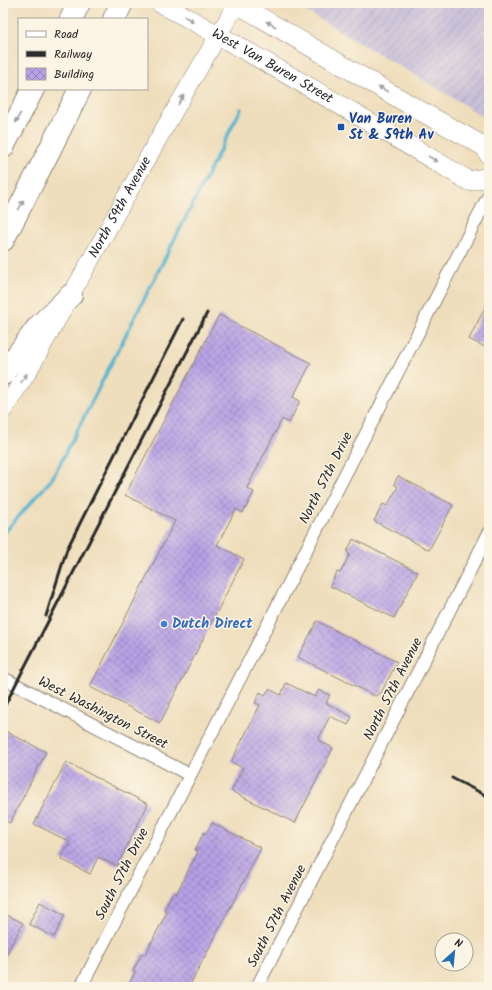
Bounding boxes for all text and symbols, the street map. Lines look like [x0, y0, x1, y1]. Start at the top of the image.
one-way arrow [184, 16, 195, 22]
legend [18, 18, 148, 90]
one-way arrow [265, 20, 277, 27]
street label: West Van Buren Street [208, 23, 338, 110]
text: Road [54, 25, 79, 44]
text: Railway [54, 45, 92, 64]
text: Building [54, 65, 94, 84]
one-way arrow [377, 86, 389, 93]
one-way arrow [177, 94, 184, 106]
place label: Van Buren St & 59th Av [349, 108, 434, 146]
one-way arrow [15, 112, 21, 124]
marker: Van Buren St & 59th Av [336, 122, 346, 132]
street label: North 59th Avenue [83, 152, 158, 262]
one-way arrow [427, 156, 439, 163]
one-way arrow [18, 199, 24, 211]
one-way arrow [20, 373, 28, 383]
street label: North 57th Drive [293, 428, 359, 528]
place label: Dutch Direct [172, 613, 253, 635]
marker: Dutch Direct [159, 619, 169, 629]
street label: North 57th Avenue [358, 633, 429, 744]
street label: West Washington Street [34, 671, 172, 756]
street label: South 57th Drive [89, 823, 155, 924]
street label: South 57th Avenue [242, 860, 313, 971]
north arrow [434, 932, 474, 972]
text: N [451, 934, 465, 954]

